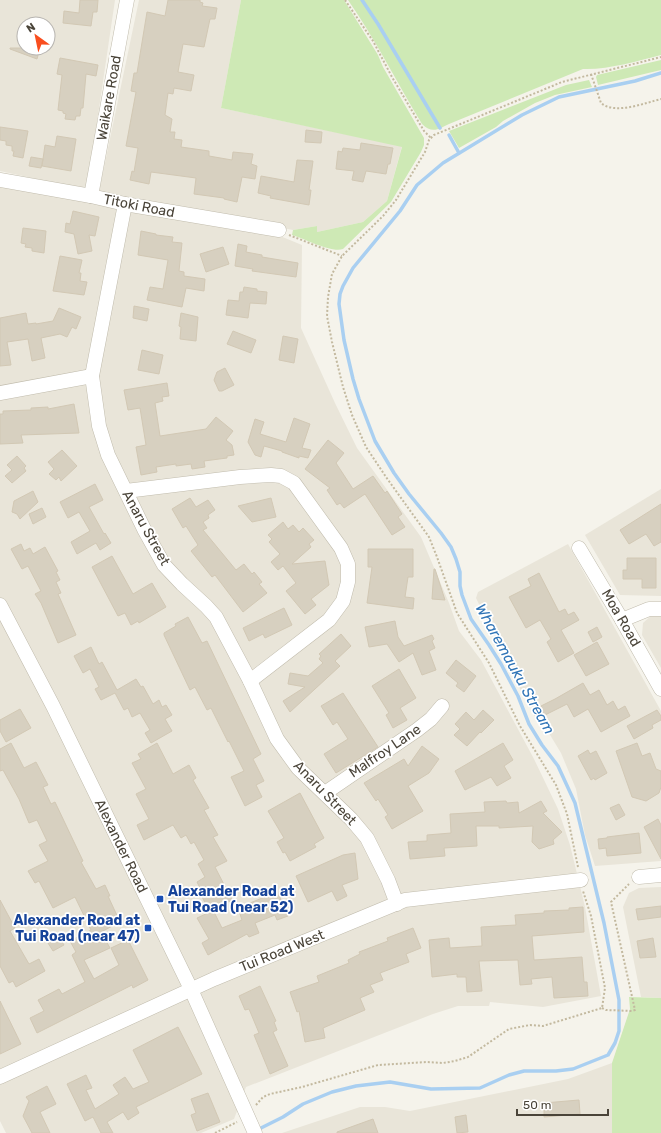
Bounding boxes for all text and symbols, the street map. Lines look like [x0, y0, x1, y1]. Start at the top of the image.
north arrow [16, 16, 56, 56]
text: N [24, 20, 38, 36]
street label: Waikare Road [93, 54, 125, 142]
street label: Titoki Road [102, 191, 176, 221]
street label: Anaru Street [118, 487, 174, 569]
street label: Moa Road [598, 586, 644, 650]
water label: Wharemauku Stream [472, 601, 558, 737]
street label: Malfroy Lane [346, 721, 424, 781]
street label: Anaru Street [290, 757, 360, 829]
street label: Alexander Road [91, 796, 151, 896]
place label: Alexander Road at Tui Road (near 52) [168, 883, 295, 916]
marker: Alexander Road at Tui Road (near 52) [155, 894, 165, 904]
place label: Alexander Road at Tui Road (near 47) [13, 912, 140, 945]
marker: Alexander Road at Tui Road (near 47) [143, 923, 153, 933]
street label: Tui Road West [237, 926, 327, 976]
scale bar [517, 1091, 608, 1117]
text: 50 m [523, 1098, 551, 1112]

